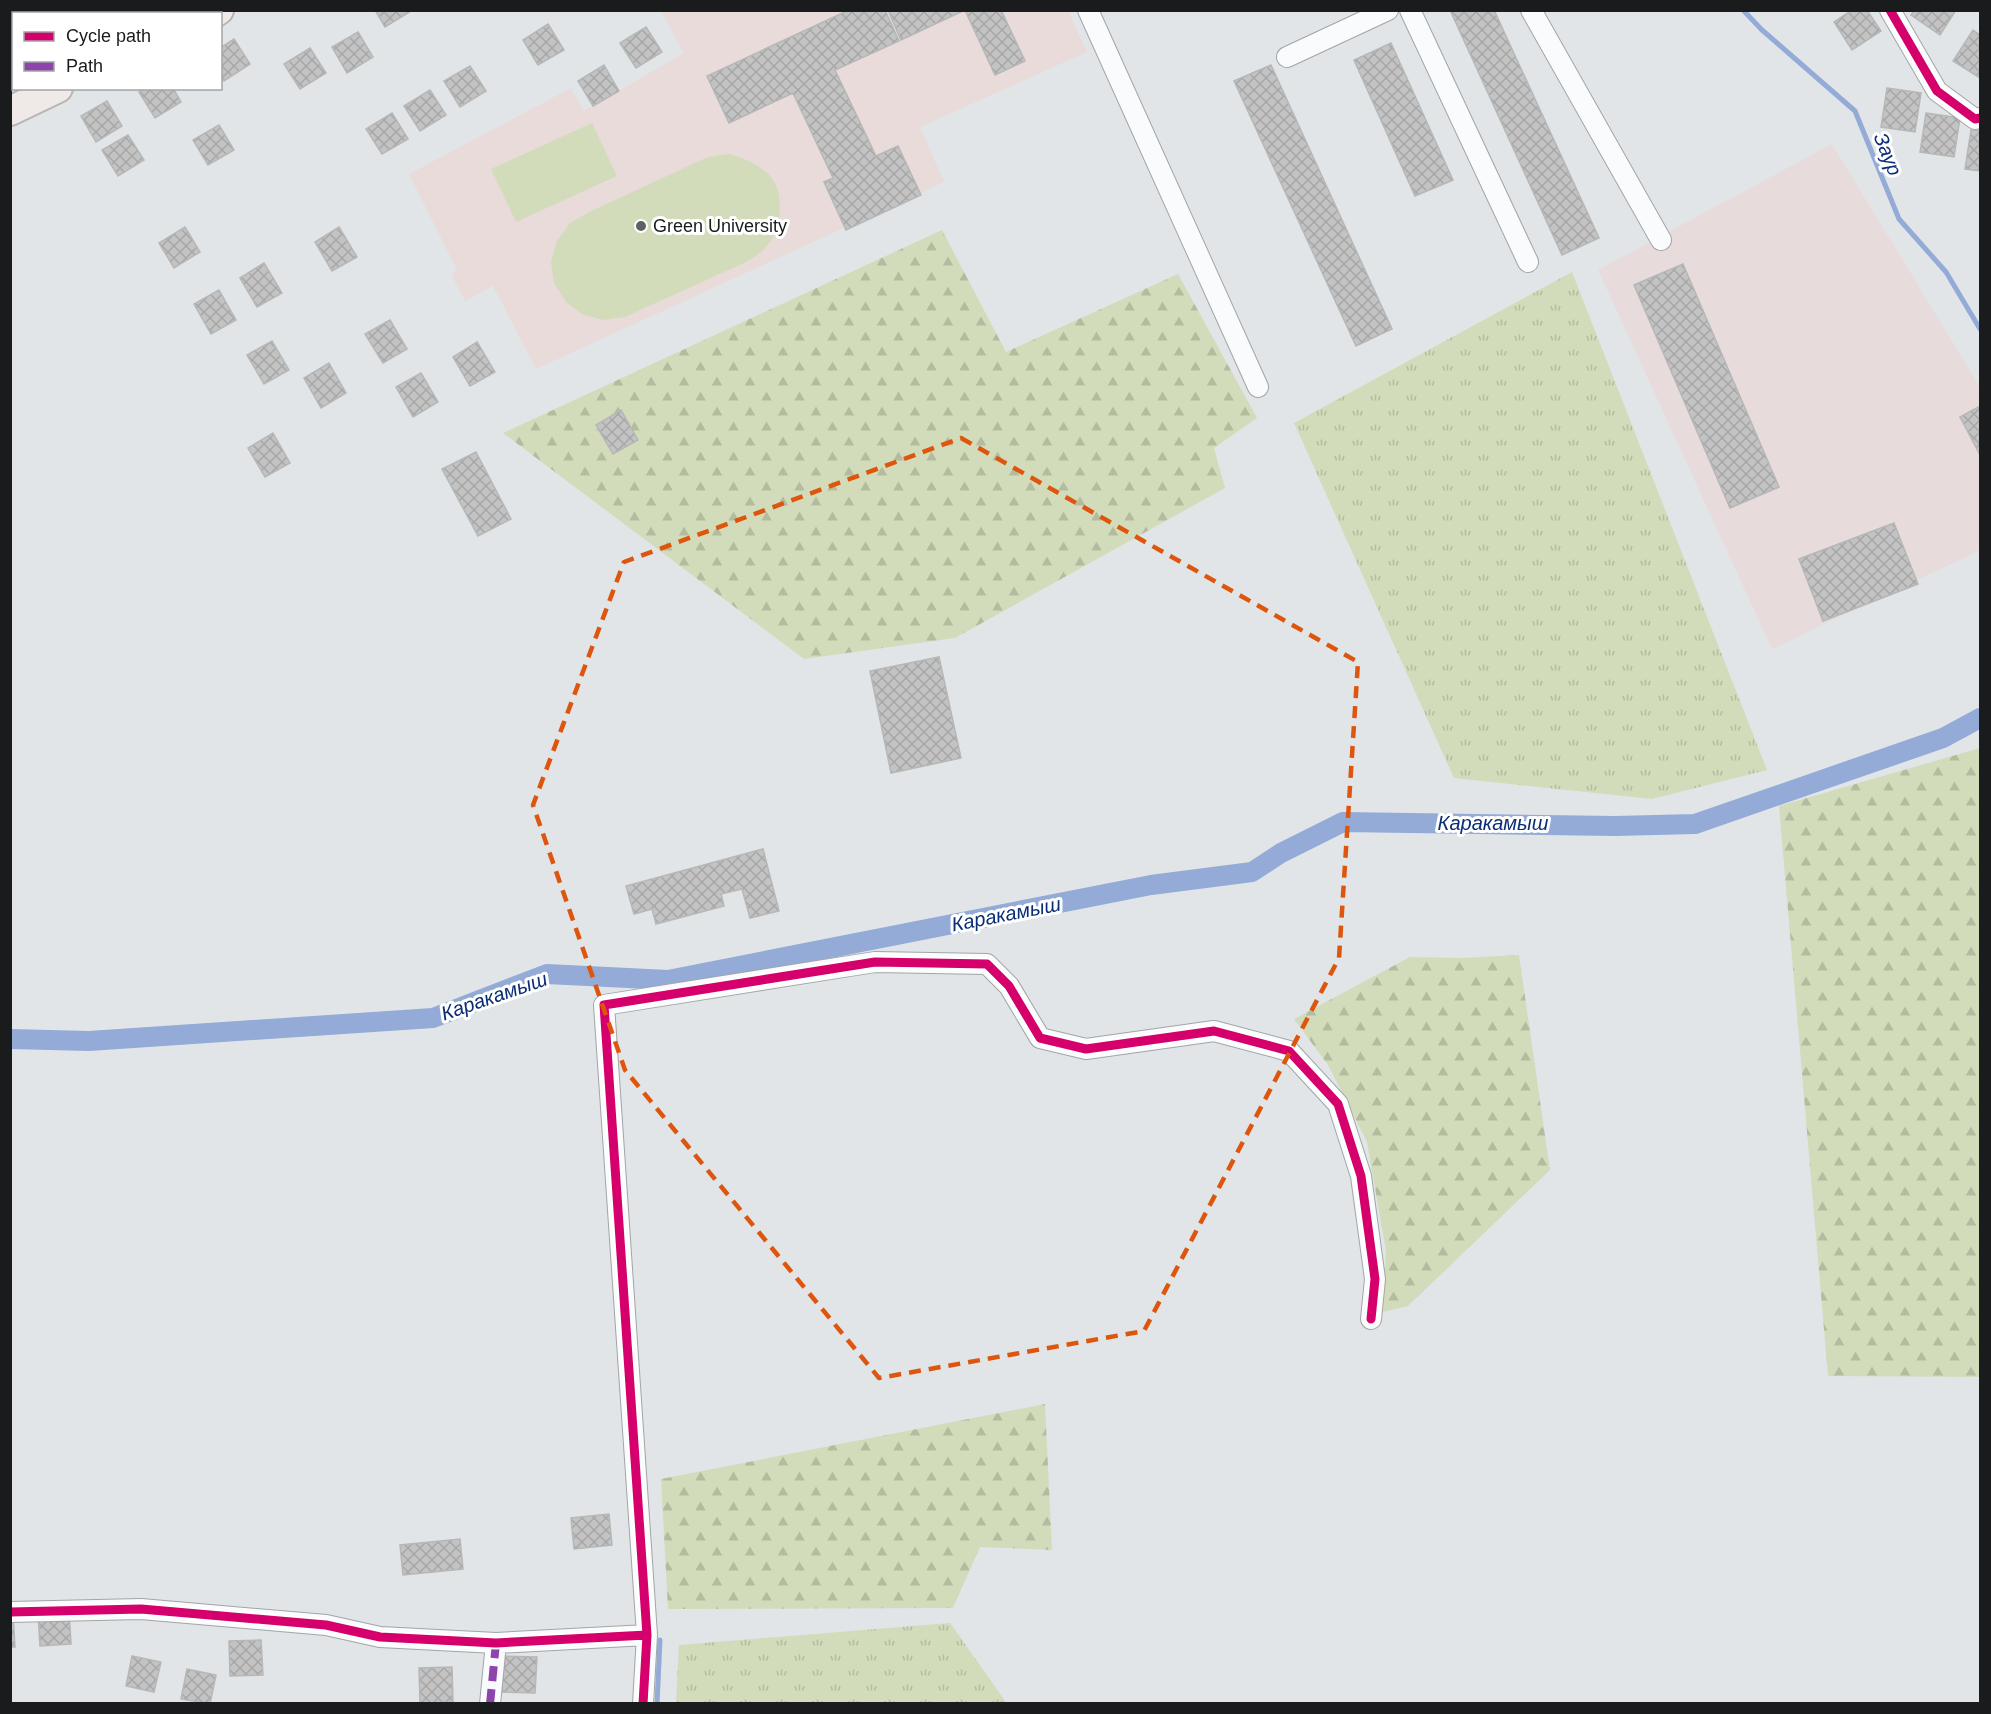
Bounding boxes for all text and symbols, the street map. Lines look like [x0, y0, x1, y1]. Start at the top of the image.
legend [12, 12, 222, 90]
text: Cycle path [66, 26, 151, 46]
text: Path [66, 56, 103, 76]
water label: Заур [1870, 130, 1906, 178]
place label: Green University [653, 216, 787, 236]
marker: Green University [634, 219, 648, 233]
water label: Каракамыш [1438, 812, 1549, 834]
water label: Каракамыш [950, 893, 1063, 935]
water label: Каракамыш [438, 967, 550, 1024]

